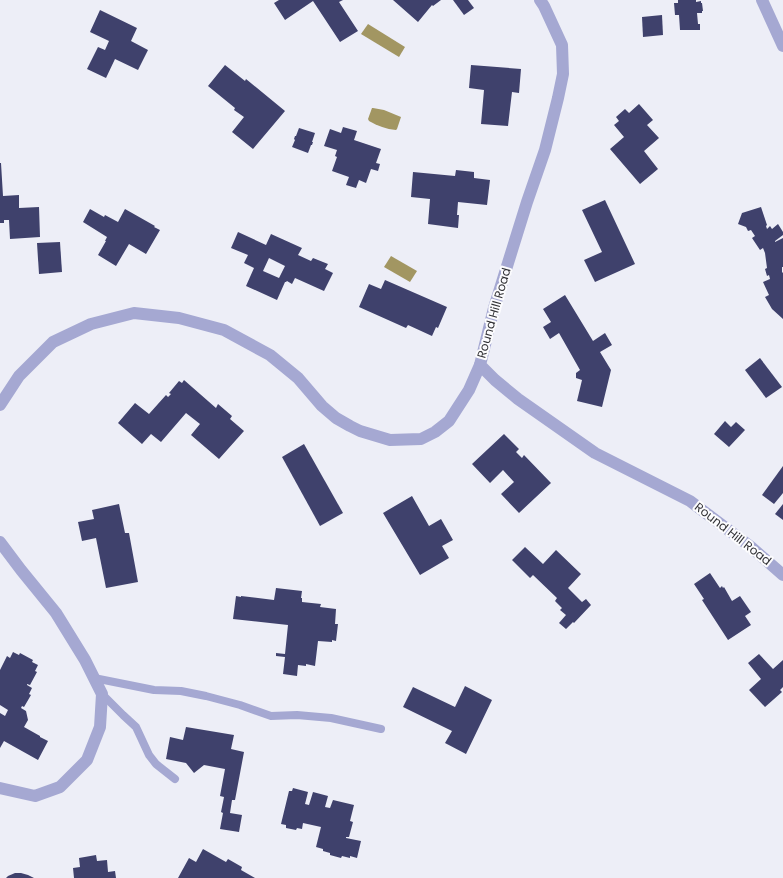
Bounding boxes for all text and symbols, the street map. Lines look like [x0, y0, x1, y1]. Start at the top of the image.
street label: Round Hill Road [473, 266, 515, 360]
street label: Round Hill Road [691, 498, 775, 569]

